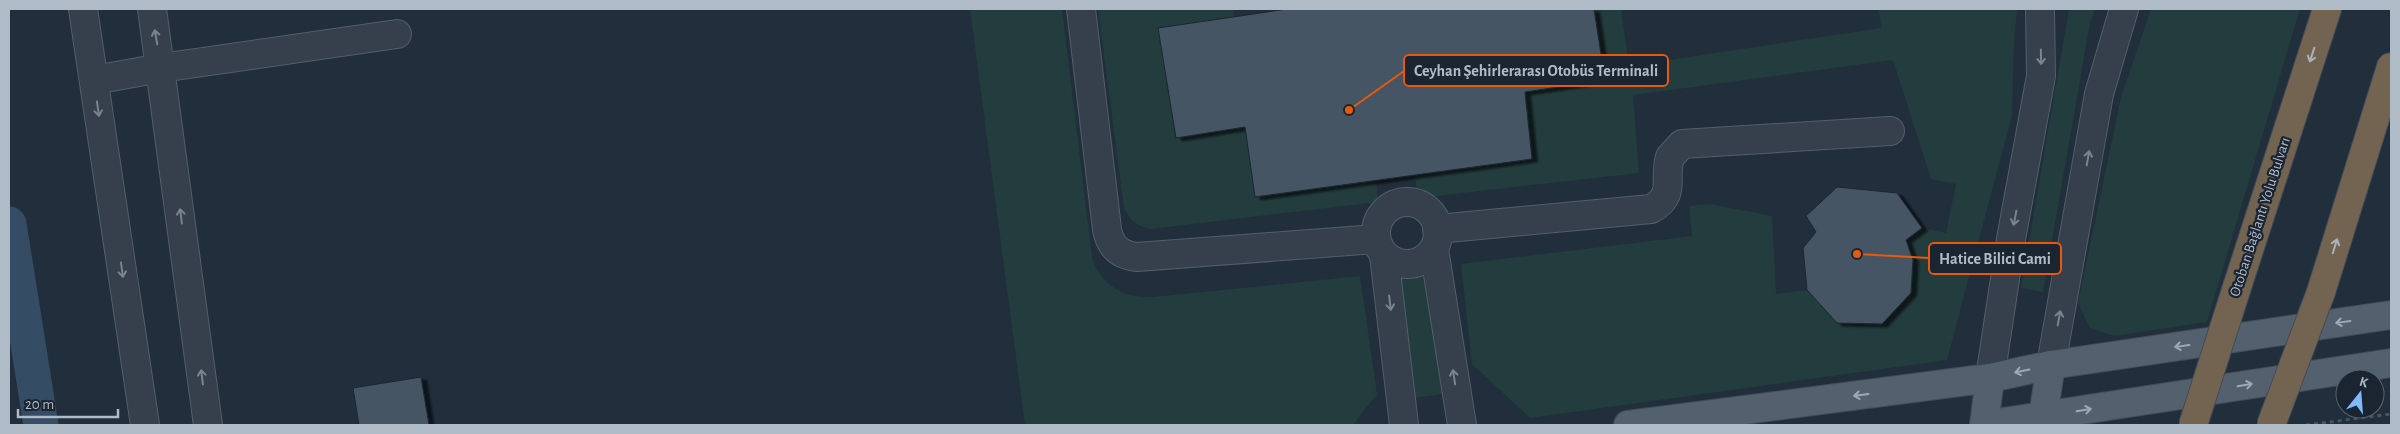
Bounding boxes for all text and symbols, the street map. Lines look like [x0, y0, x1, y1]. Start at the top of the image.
one-way arrow [151, 30, 161, 46]
one-way arrow [2307, 47, 2316, 63]
one-way arrow [2036, 49, 2046, 65]
callout: Ceyhan Şehirlerarası Otobüs Terminali [1404, 55, 1668, 86]
text: Ceyhan Şehirlerarası Otobüs Terminali [1414, 63, 1658, 80]
one-way arrow [93, 101, 103, 117]
street label: Otoban Bağlantı Yolu Bulvarı [2227, 136, 2293, 298]
one-way arrow [2083, 150, 2093, 166]
one-way arrow [175, 208, 185, 224]
one-way arrow [2009, 209, 2019, 225]
one-way arrow [2331, 238, 2341, 254]
callout: Hatice Bilici Cami [1929, 243, 2061, 274]
text: Hatice Bilici Cami [1939, 251, 2051, 267]
one-way arrow [117, 261, 127, 277]
one-way arrow [1385, 295, 1395, 311]
one-way arrow [2055, 310, 2065, 326]
one-way arrow [2335, 318, 2351, 328]
one-way arrow [2175, 341, 2191, 351]
one-way arrow [2014, 367, 2030, 377]
one-way arrow [197, 369, 207, 385]
one-way arrow [1449, 369, 1459, 385]
north arrow [2335, 369, 2385, 419]
text: K [2358, 375, 2370, 391]
one-way arrow [2236, 380, 2252, 390]
scale bar [18, 386, 118, 418]
one-way arrow [1853, 390, 1869, 400]
text: 20 m [25, 397, 54, 412]
one-way arrow [2076, 405, 2092, 415]

